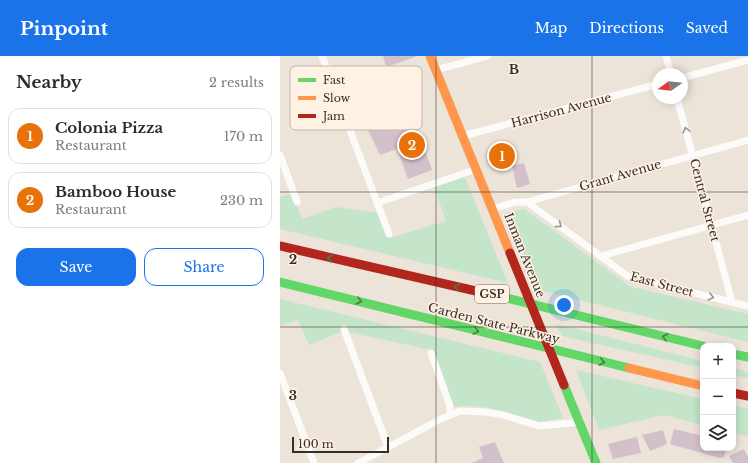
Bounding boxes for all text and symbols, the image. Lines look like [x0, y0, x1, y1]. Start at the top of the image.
text: Pinpoint [20, 17, 108, 40]
text: Map [535, 19, 567, 37]
text: Directions [589, 19, 664, 37]
text: Saved [686, 19, 728, 37]
text: B [509, 61, 519, 78]
legend [290, 66, 422, 130]
north arrow [652, 68, 688, 104]
text: Nearby [16, 72, 82, 93]
text: Fast [323, 73, 346, 87]
text: 2 results [209, 74, 264, 91]
street label: Harrison Avenue [509, 89, 613, 131]
text: Slow [323, 91, 351, 105]
text: Jam [321, 109, 345, 123]
text: Colonia Pizza [55, 118, 163, 137]
one-way arrow [682, 126, 691, 133]
text: 1 [27, 128, 33, 145]
text: 170 m [224, 128, 263, 145]
pin: 2 [399, 130, 425, 160]
text: Restaurant [55, 137, 127, 154]
pin: 1 [489, 141, 515, 171]
street label: Grant Avenue [577, 156, 663, 194]
street label: Central Street [687, 157, 723, 243]
text: Bamboo House [55, 182, 176, 201]
text: 2 [26, 192, 34, 209]
text: 230 m [220, 192, 263, 209]
text: Restaurant [55, 201, 127, 218]
street label: Inman Avenue [501, 211, 549, 300]
one-way arrow [554, 220, 561, 227]
button: Save [16, 248, 136, 286]
button: Share [144, 248, 264, 286]
text: 2 [289, 251, 297, 268]
one-way arrow [327, 255, 333, 263]
street label: East Street [629, 268, 696, 300]
one-way arrow [454, 283, 460, 291]
road number: GSP [475, 285, 509, 303]
one-way arrow [707, 292, 714, 301]
your location [554, 295, 574, 315]
one-way arrow [356, 297, 362, 305]
street label: Garden State Parkway [427, 299, 562, 347]
one-way arrow [473, 327, 479, 335]
one-way arrow [662, 333, 669, 342]
map controls [700, 343, 736, 451]
button: + [700, 343, 736, 379]
one-way arrow [598, 357, 605, 366]
button: − [700, 379, 736, 415]
text: 3 [289, 387, 297, 404]
button: layers [700, 415, 736, 451]
scale bar [292, 435, 389, 454]
text: 100 m [298, 437, 334, 451]

